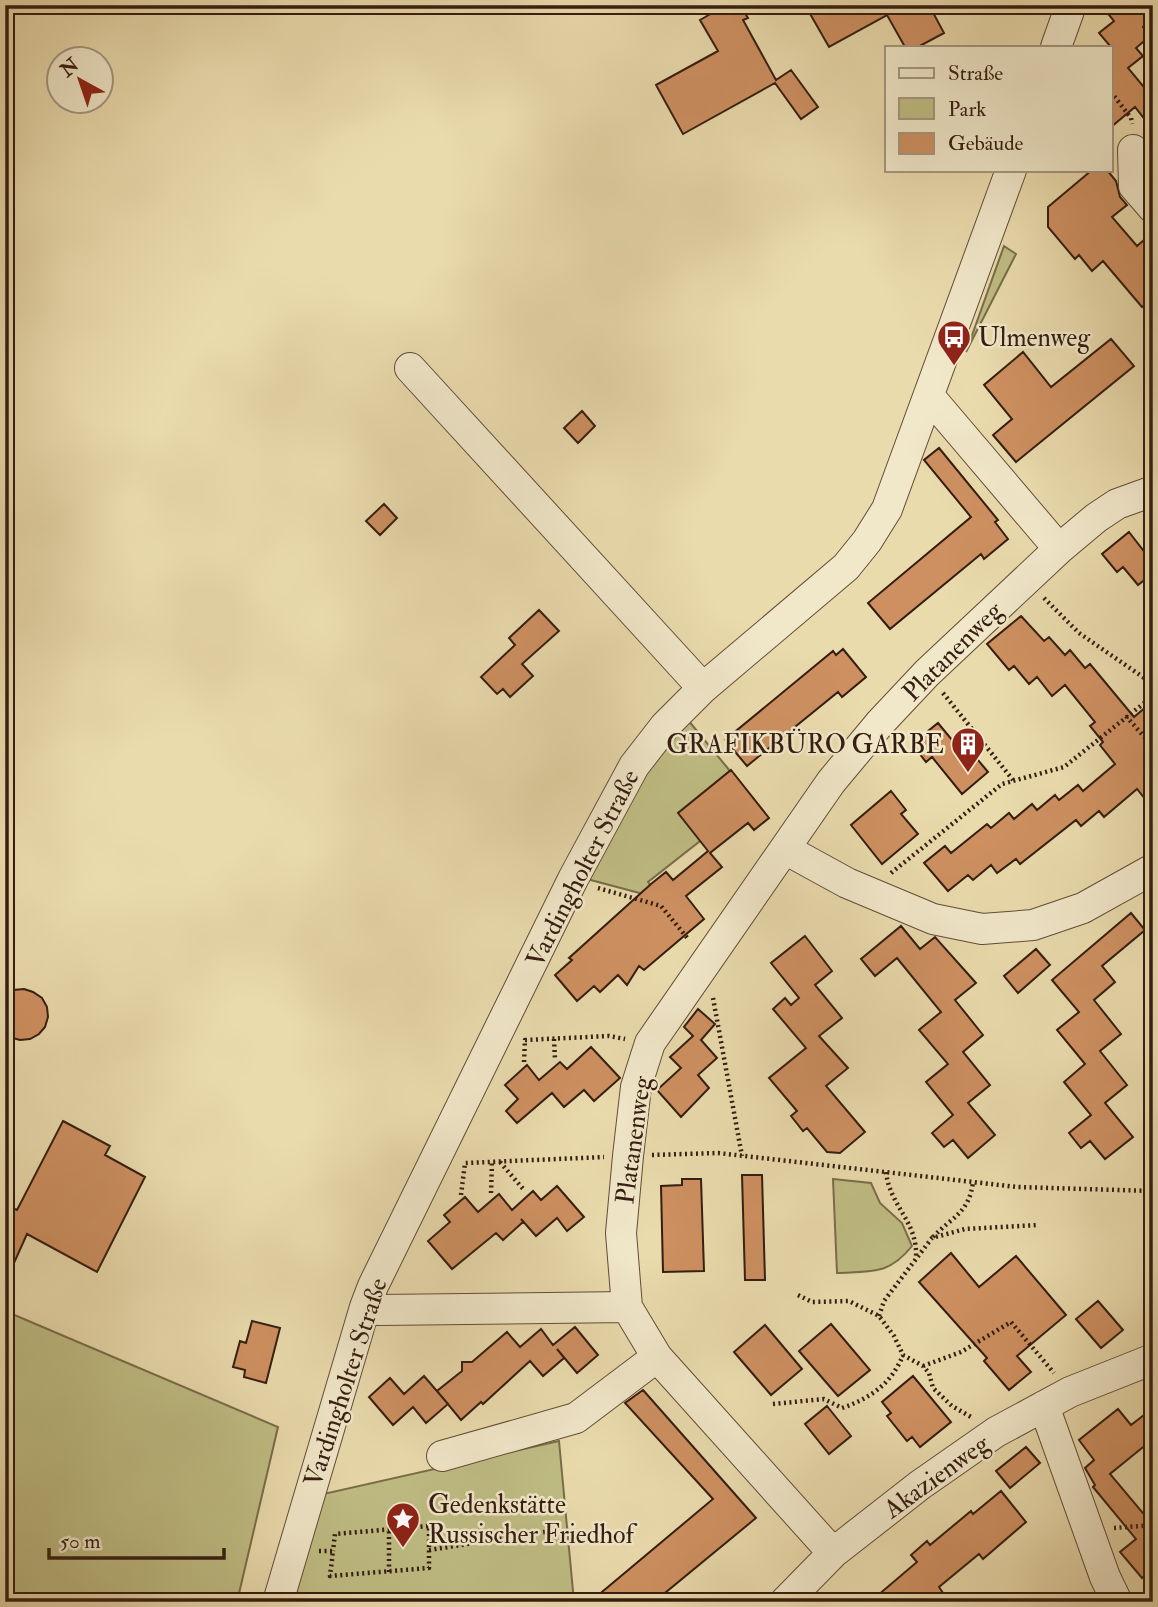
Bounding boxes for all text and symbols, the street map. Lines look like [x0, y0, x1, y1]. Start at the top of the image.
north arrow [46, 46, 116, 116]
legend [885, 46, 1112, 172]
text: N [55, 52, 85, 83]
text: Straße [948, 60, 1003, 87]
text: Park [948, 96, 986, 123]
text: Gebäude [948, 130, 1024, 157]
bus stop icon: Ulmenweg [935, 318, 973, 367]
place label: Ulmenweg [978, 322, 1091, 354]
street label: Platanenweg [896, 594, 1010, 708]
building icon: GRAFIKBÜRO GARBE [949, 725, 987, 774]
place label: GRAFIKBÜRO GARBE [666, 728, 944, 761]
street label: Vardingholter Straße [519, 764, 647, 973]
street label: Platanenweg [609, 1073, 659, 1206]
street label: Vardingholter Straße [297, 1274, 395, 1491]
street label: Akazienweg [877, 1427, 996, 1526]
place label: Gedenkstätte Russischer Friedhof [428, 1489, 638, 1551]
place icon: Gedenkstätte Russischer Friedhof [384, 1500, 422, 1549]
scale bar [49, 1516, 224, 1560]
text: 50 m [60, 1528, 101, 1555]

